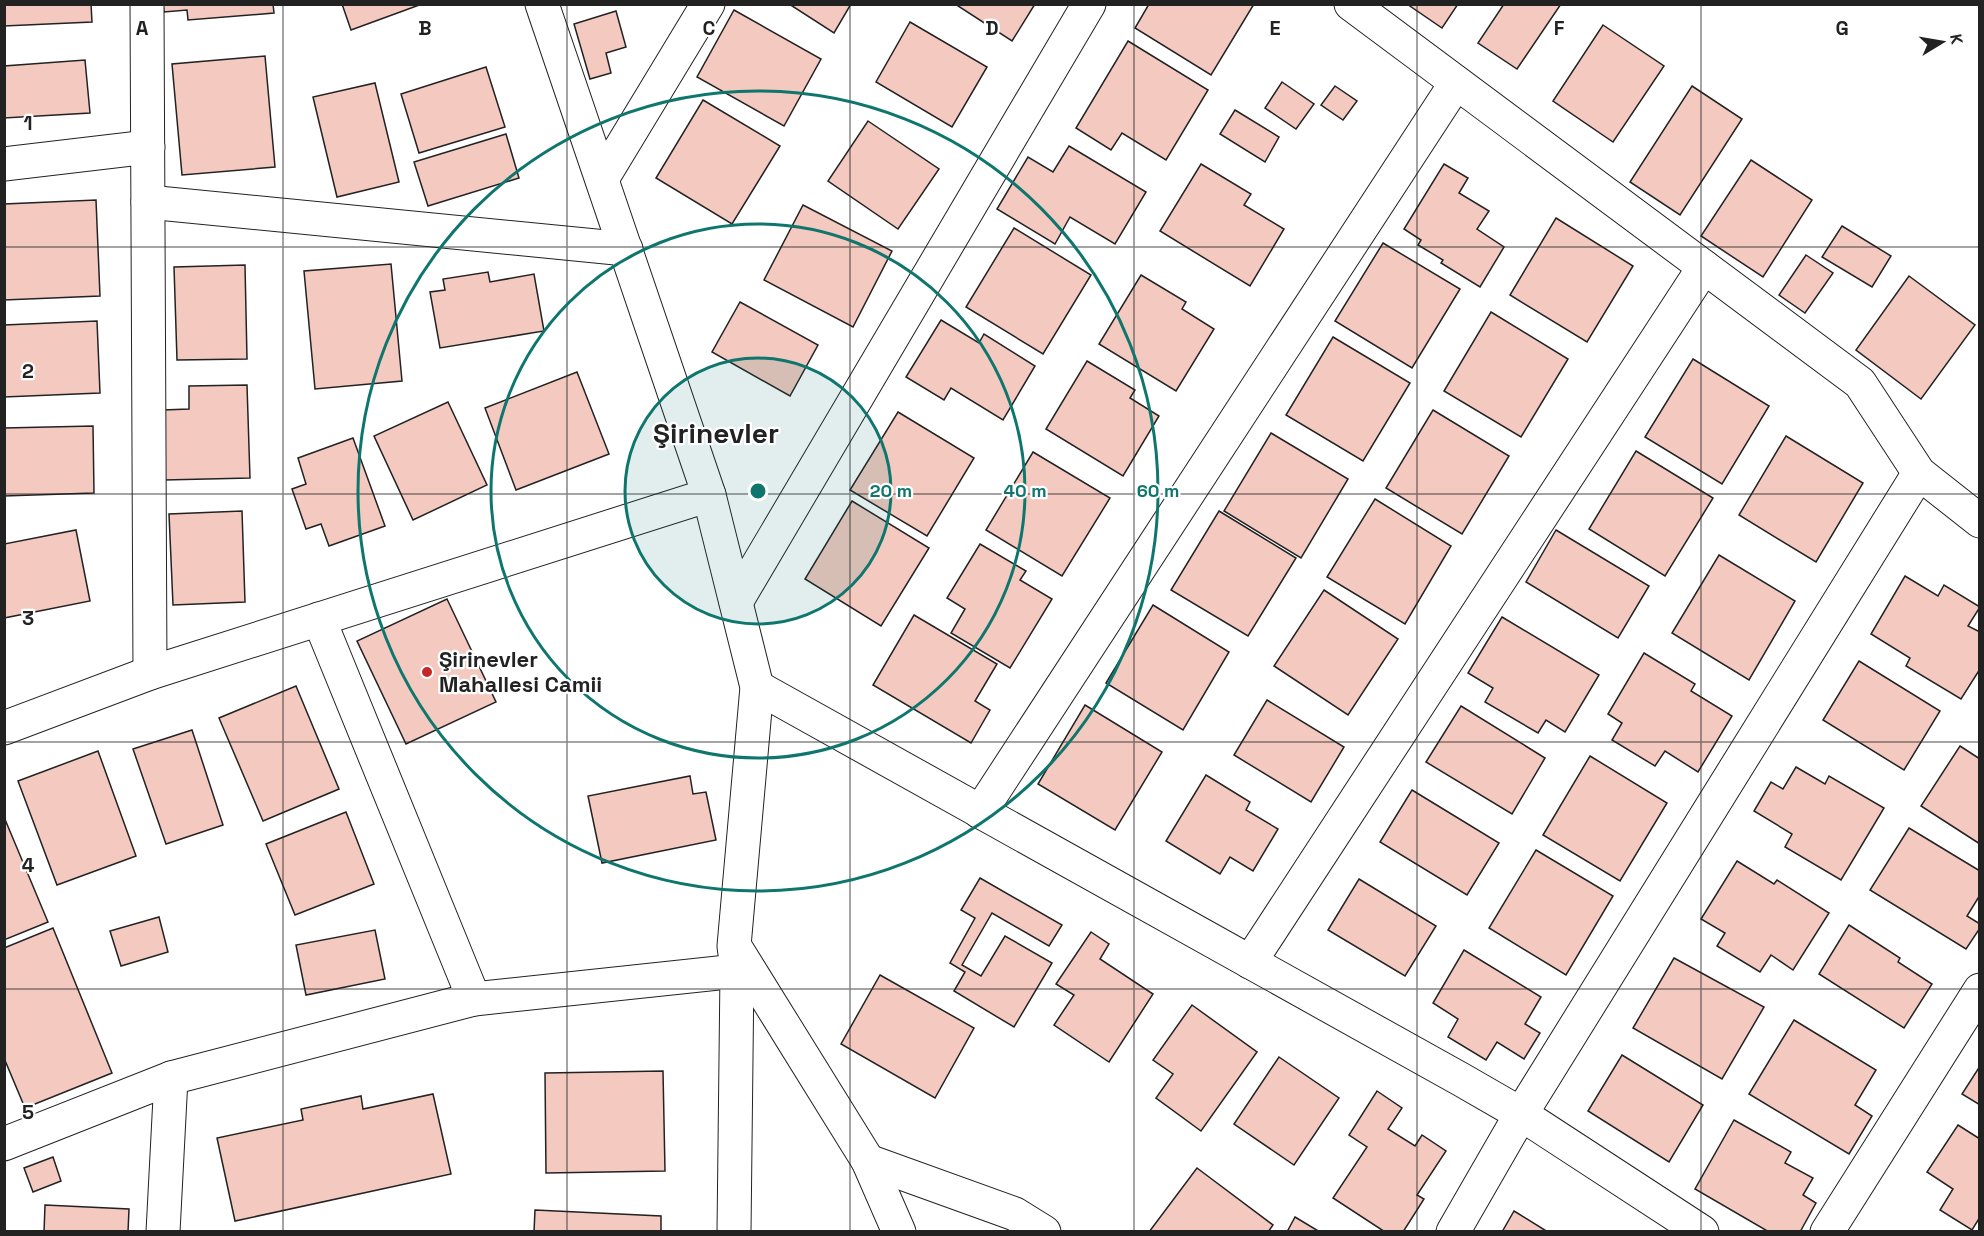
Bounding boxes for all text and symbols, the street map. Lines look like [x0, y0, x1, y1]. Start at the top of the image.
north arrow [1912, 12, 1972, 72]
text: A [136, 15, 149, 41]
text: B [418, 15, 432, 41]
text: C [703, 15, 716, 41]
text: D [985, 15, 999, 41]
text: E [1269, 15, 1281, 41]
text: F [1554, 15, 1565, 41]
text: G [1835, 15, 1849, 41]
text: K [1945, 32, 1967, 46]
text: 1 [23, 110, 33, 136]
text: 2 [22, 358, 34, 384]
district label: Şirinevler [653, 415, 779, 451]
text: 20 m [870, 479, 912, 502]
text: 40 m [1003, 479, 1047, 502]
text: 60 m [1137, 479, 1179, 502]
centre of rings [748, 481, 768, 501]
text: 3 [22, 605, 34, 631]
place label: Şirinevler Mahallesi Camii [439, 645, 602, 698]
marker: Şirinevler Mahallesi Camii [420, 665, 434, 679]
text: 4 [22, 852, 35, 878]
text: 5 [22, 1099, 34, 1125]

